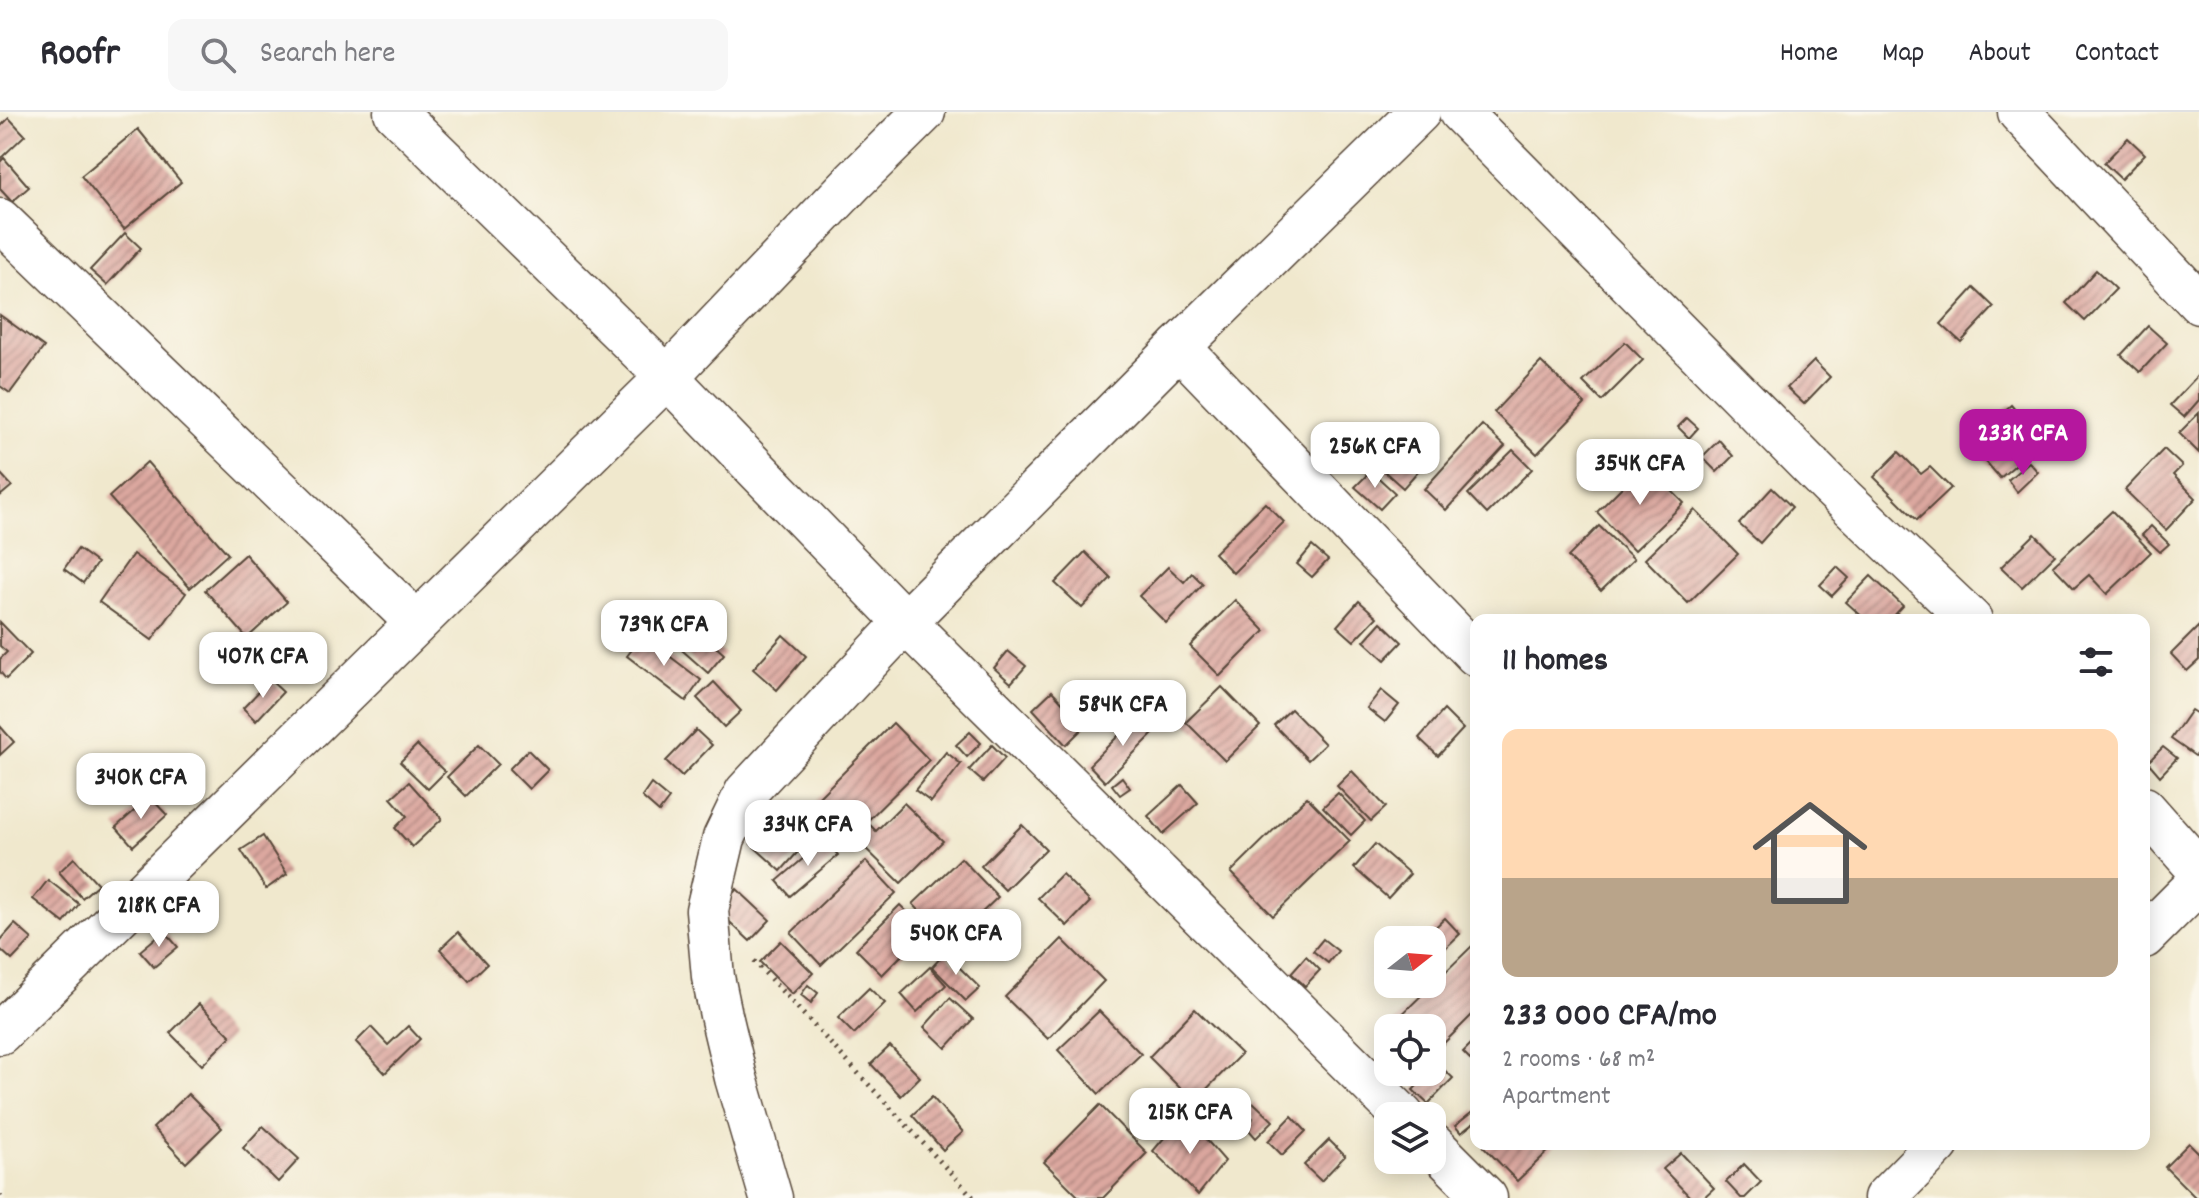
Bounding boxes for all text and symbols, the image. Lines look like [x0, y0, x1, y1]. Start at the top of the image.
search box [168, 19, 728, 91]
text: Roofr [40, 28, 120, 83]
icon: search [196, 33, 240, 77]
text: Search here [260, 34, 395, 77]
text: Home [1780, 35, 1838, 75]
text: Map [1882, 35, 1924, 75]
text: About [1968, 35, 2031, 75]
text: Contact [2075, 35, 2159, 75]
pin: 233K CFA [1940, 409, 2106, 477]
text: 233K CFA [1977, 416, 2069, 453]
pin: 256K CFA [1292, 422, 1458, 490]
text: 256K CFA [1329, 429, 1421, 466]
pin: 354K CFA [1557, 439, 1723, 507]
text: 354K CFA [1595, 446, 1685, 483]
pin: 739K CFA [581, 600, 747, 668]
text: 739K CFA [619, 607, 709, 644]
pin: 407K CFA [180, 632, 346, 700]
text: 11 homes [1502, 638, 1608, 687]
text: 407K CFA [217, 639, 309, 676]
icon: filters [2074, 640, 2118, 684]
pin: 584K CFA [1040, 680, 1206, 748]
text: 584K CFA [1078, 687, 1168, 724]
pin: 340K CFA [58, 753, 224, 821]
text: 340K CFA [94, 760, 188, 797]
icon: home [1738, 781, 1882, 925]
pin: 334K CFA [725, 800, 891, 868]
text: 334K CFA [763, 807, 853, 844]
pin: 218K CFA [76, 881, 242, 949]
text: 218K CFA [117, 888, 201, 925]
pin: 540K CFA [873, 909, 1039, 977]
text: 540K CFA [909, 916, 1003, 953]
north arrow [1374, 926, 1446, 998]
map controls [1374, 926, 1446, 1174]
text: 233 000 CFA/mo [1502, 993, 1717, 1042]
button: locate [1374, 1014, 1446, 1086]
text: 2 rooms · 68 m² [1502, 1042, 1655, 1079]
text: Apartment [1502, 1079, 1611, 1116]
pin: 215K CFA [1107, 1088, 1273, 1156]
text: 215K CFA [1147, 1095, 1233, 1132]
button: layers [1374, 1102, 1446, 1174]

